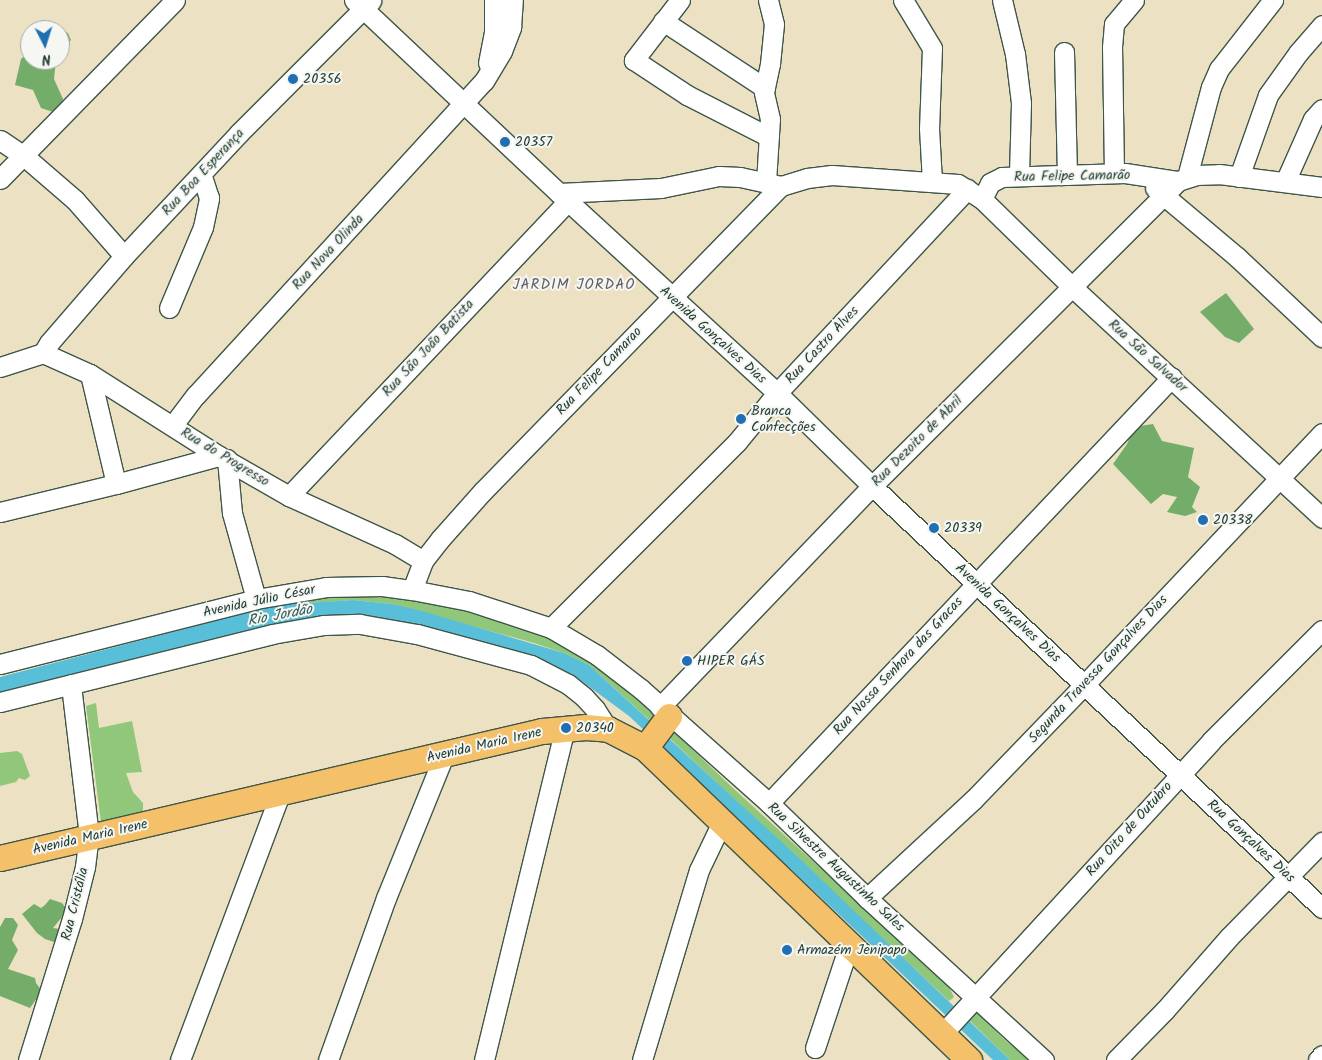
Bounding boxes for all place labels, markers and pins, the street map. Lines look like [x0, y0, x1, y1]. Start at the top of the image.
place label: 20356 [303, 71, 341, 87]
marker: 20356 [287, 73, 299, 85]
place label: 20357 [515, 134, 552, 150]
marker: 20357 [499, 136, 511, 148]
place label: Branca Confecções [751, 403, 816, 436]
marker: Branca Confecções [735, 413, 747, 425]
place label: 20338 [1213, 512, 1253, 528]
marker: 20338 [1197, 514, 1209, 526]
place label: 20339 [944, 520, 982, 536]
marker: 20339 [928, 522, 940, 534]
place label: HIPER GÁS [697, 653, 765, 669]
marker: HIPER GÁS [681, 655, 693, 667]
place label: 20340 [576, 720, 614, 736]
marker: 20340 [560, 722, 572, 734]
place label: Armazém Jenipapo [797, 942, 907, 958]
marker: Armazém Jenipapo [781, 944, 793, 956]

